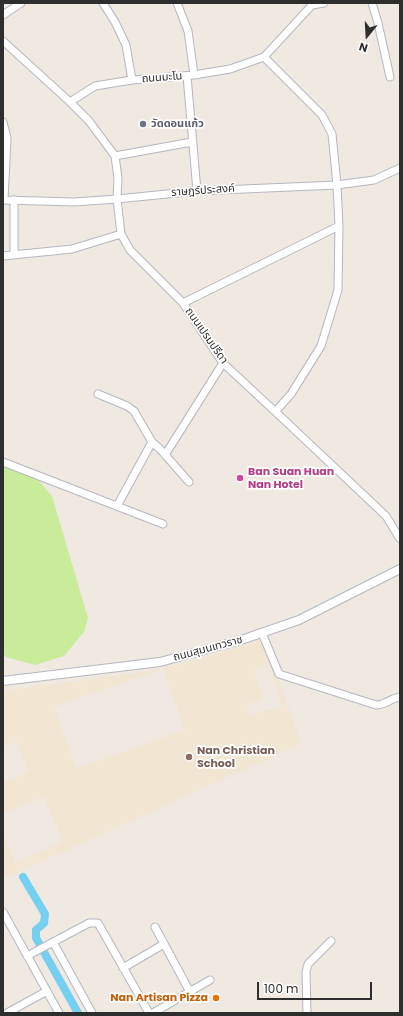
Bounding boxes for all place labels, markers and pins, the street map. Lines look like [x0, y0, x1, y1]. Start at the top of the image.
place label: วัดดอนแก้ว [151, 117, 204, 131]
marker: วัดดอนแก้ว [138, 119, 148, 129]
place label: Ban Suan Huan Nan Hotel [248, 465, 334, 491]
marker: Ban Suan Huan Nan Hotel [235, 473, 245, 483]
place label: Nan Christian School [197, 744, 275, 770]
marker: Nan Christian School [184, 752, 194, 762]
place label: Nan Artisan Pizza [110, 991, 208, 1005]
marker: Nan Artisan Pizza [211, 993, 221, 1003]

